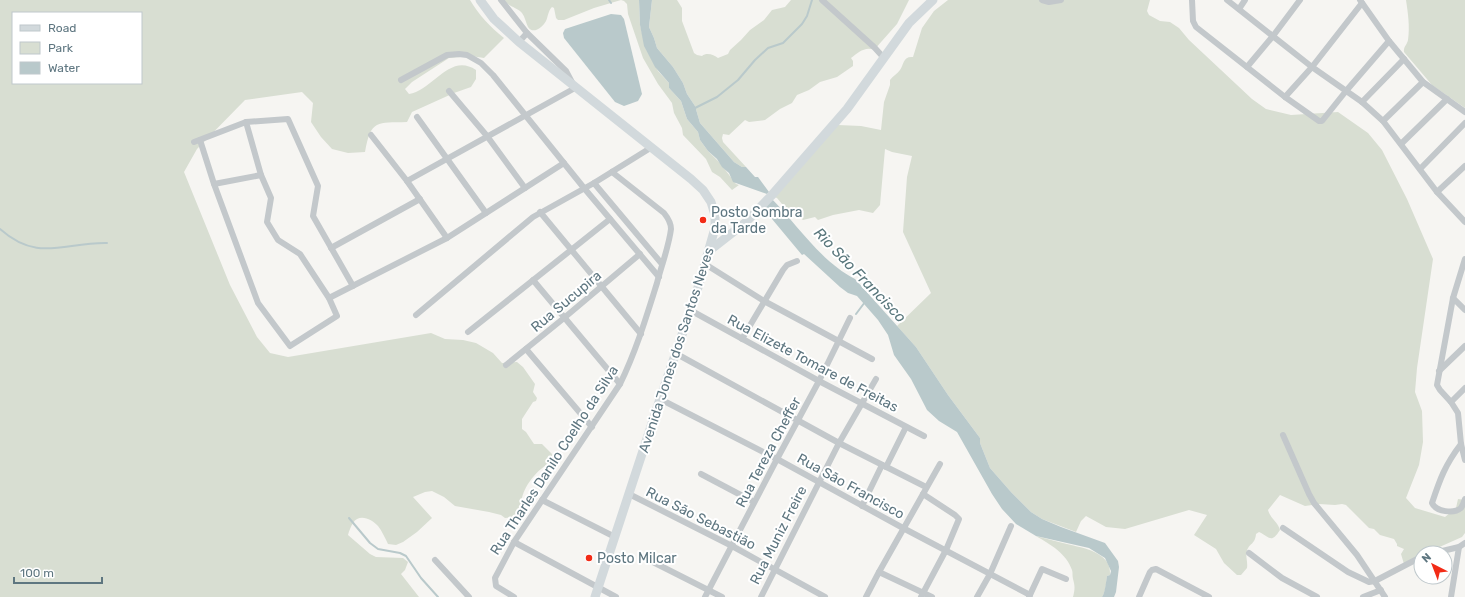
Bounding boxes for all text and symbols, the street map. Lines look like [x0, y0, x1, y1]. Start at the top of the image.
legend [12, 12, 142, 84]
text: Road [48, 21, 76, 35]
text: Park [48, 41, 74, 55]
text: Water [48, 61, 80, 75]
place label: Posto Sombra da Tarde [711, 204, 802, 237]
marker: Posto Sombra da Tarde [698, 215, 708, 225]
water label: Rio São Francisco [810, 224, 910, 326]
street label: Avenida Jones dos Santos Neves [635, 245, 718, 455]
street label: Rua Sucupira [528, 267, 605, 336]
street label: Rua Elizete Tomare de Freitas [724, 311, 901, 416]
street label: Rua Tharles Danilo Coelho da Silva [487, 362, 622, 558]
street label: Rua Tereza Cheffer [732, 394, 805, 510]
street label: Rua São Francisco [794, 450, 907, 523]
street label: Rua São Sebastião [643, 483, 759, 553]
street label: Rua Muniz Freire [746, 483, 811, 587]
north arrow [1413, 545, 1453, 585]
place label: Posto Milcar [597, 550, 677, 567]
text: N [1419, 550, 1434, 565]
marker: Posto Milcar [584, 553, 594, 563]
scale bar [14, 559, 102, 585]
text: 100 m [20, 566, 54, 580]

